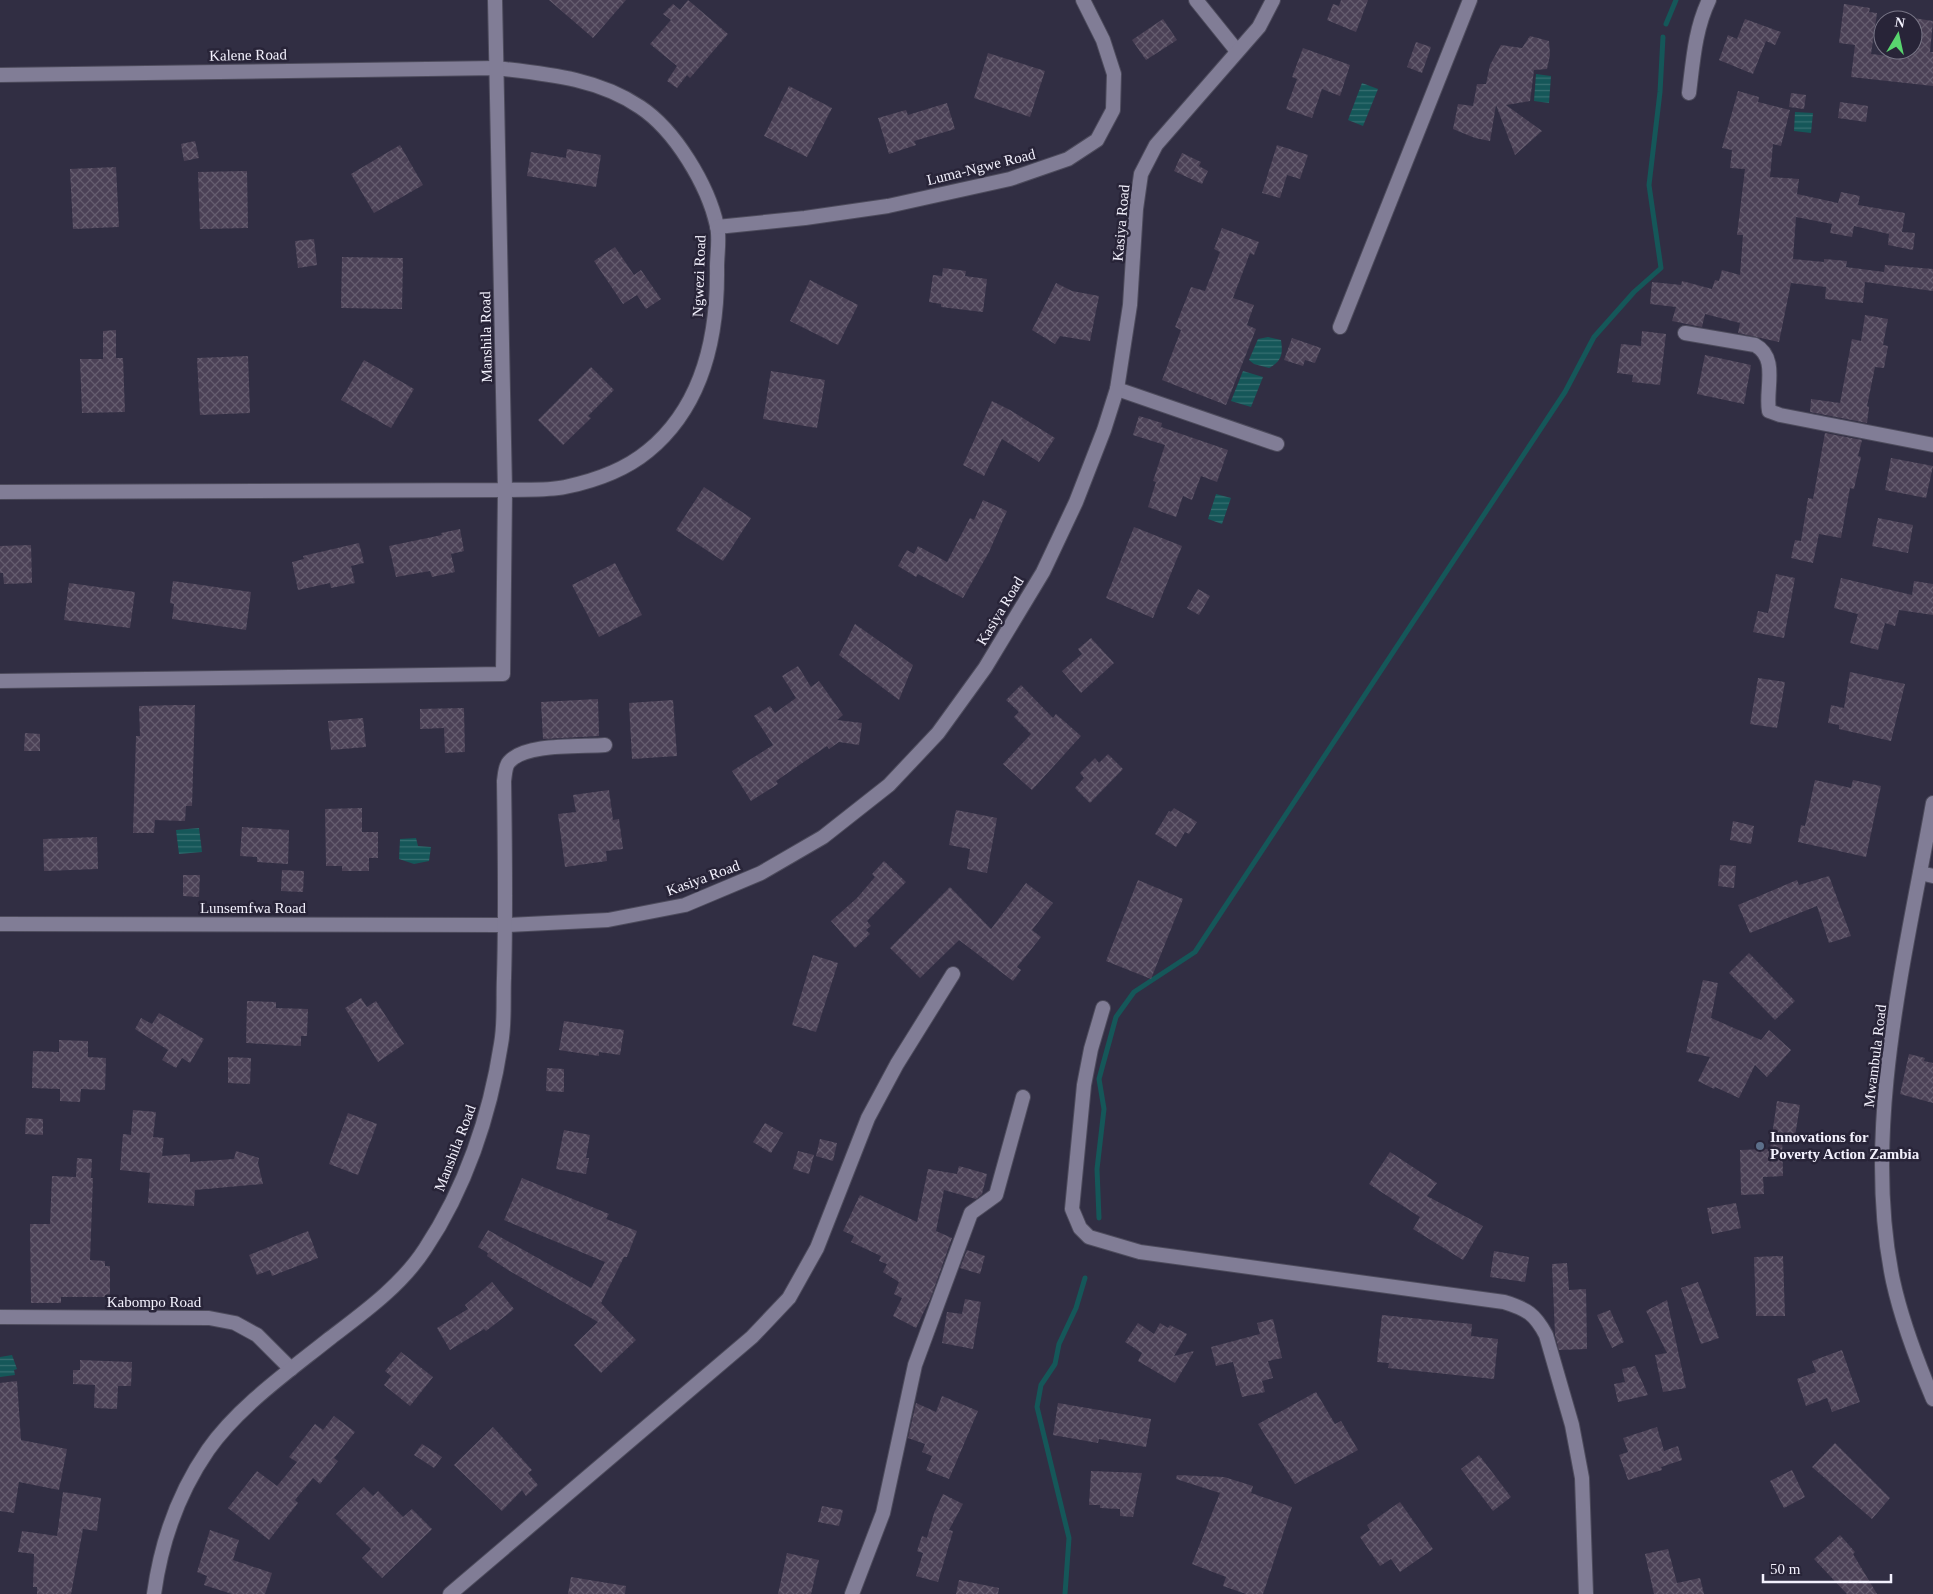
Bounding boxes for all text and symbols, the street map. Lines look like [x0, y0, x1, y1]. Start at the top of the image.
north arrow [1873, 10, 1923, 60]
text: N [1894, 14, 1906, 31]
street label: Kalene Road [209, 46, 288, 64]
street label: Luma-Ngwe Road [925, 146, 1037, 188]
street label: Kasiya Road [1110, 183, 1132, 262]
street label: Ngwezi Road [690, 234, 708, 317]
street label: Manshila Road [477, 291, 495, 383]
street label: Kasiya Road [973, 573, 1027, 648]
street label: Kasiya Road [664, 857, 742, 899]
street label: Lunsemfwa Road [200, 900, 307, 916]
street label: Mwambula Road [1861, 1003, 1889, 1108]
street label: Manshila Road [431, 1102, 479, 1193]
place label: Innovations for Poverty Action Zambia [1770, 1129, 1920, 1162]
marker: Innovations for Poverty Action Zambia [1754, 1140, 1766, 1152]
street label: Kabompo Road [107, 1294, 202, 1310]
scale bar [1763, 1552, 1890, 1584]
text: 50 m [1770, 1561, 1801, 1577]

